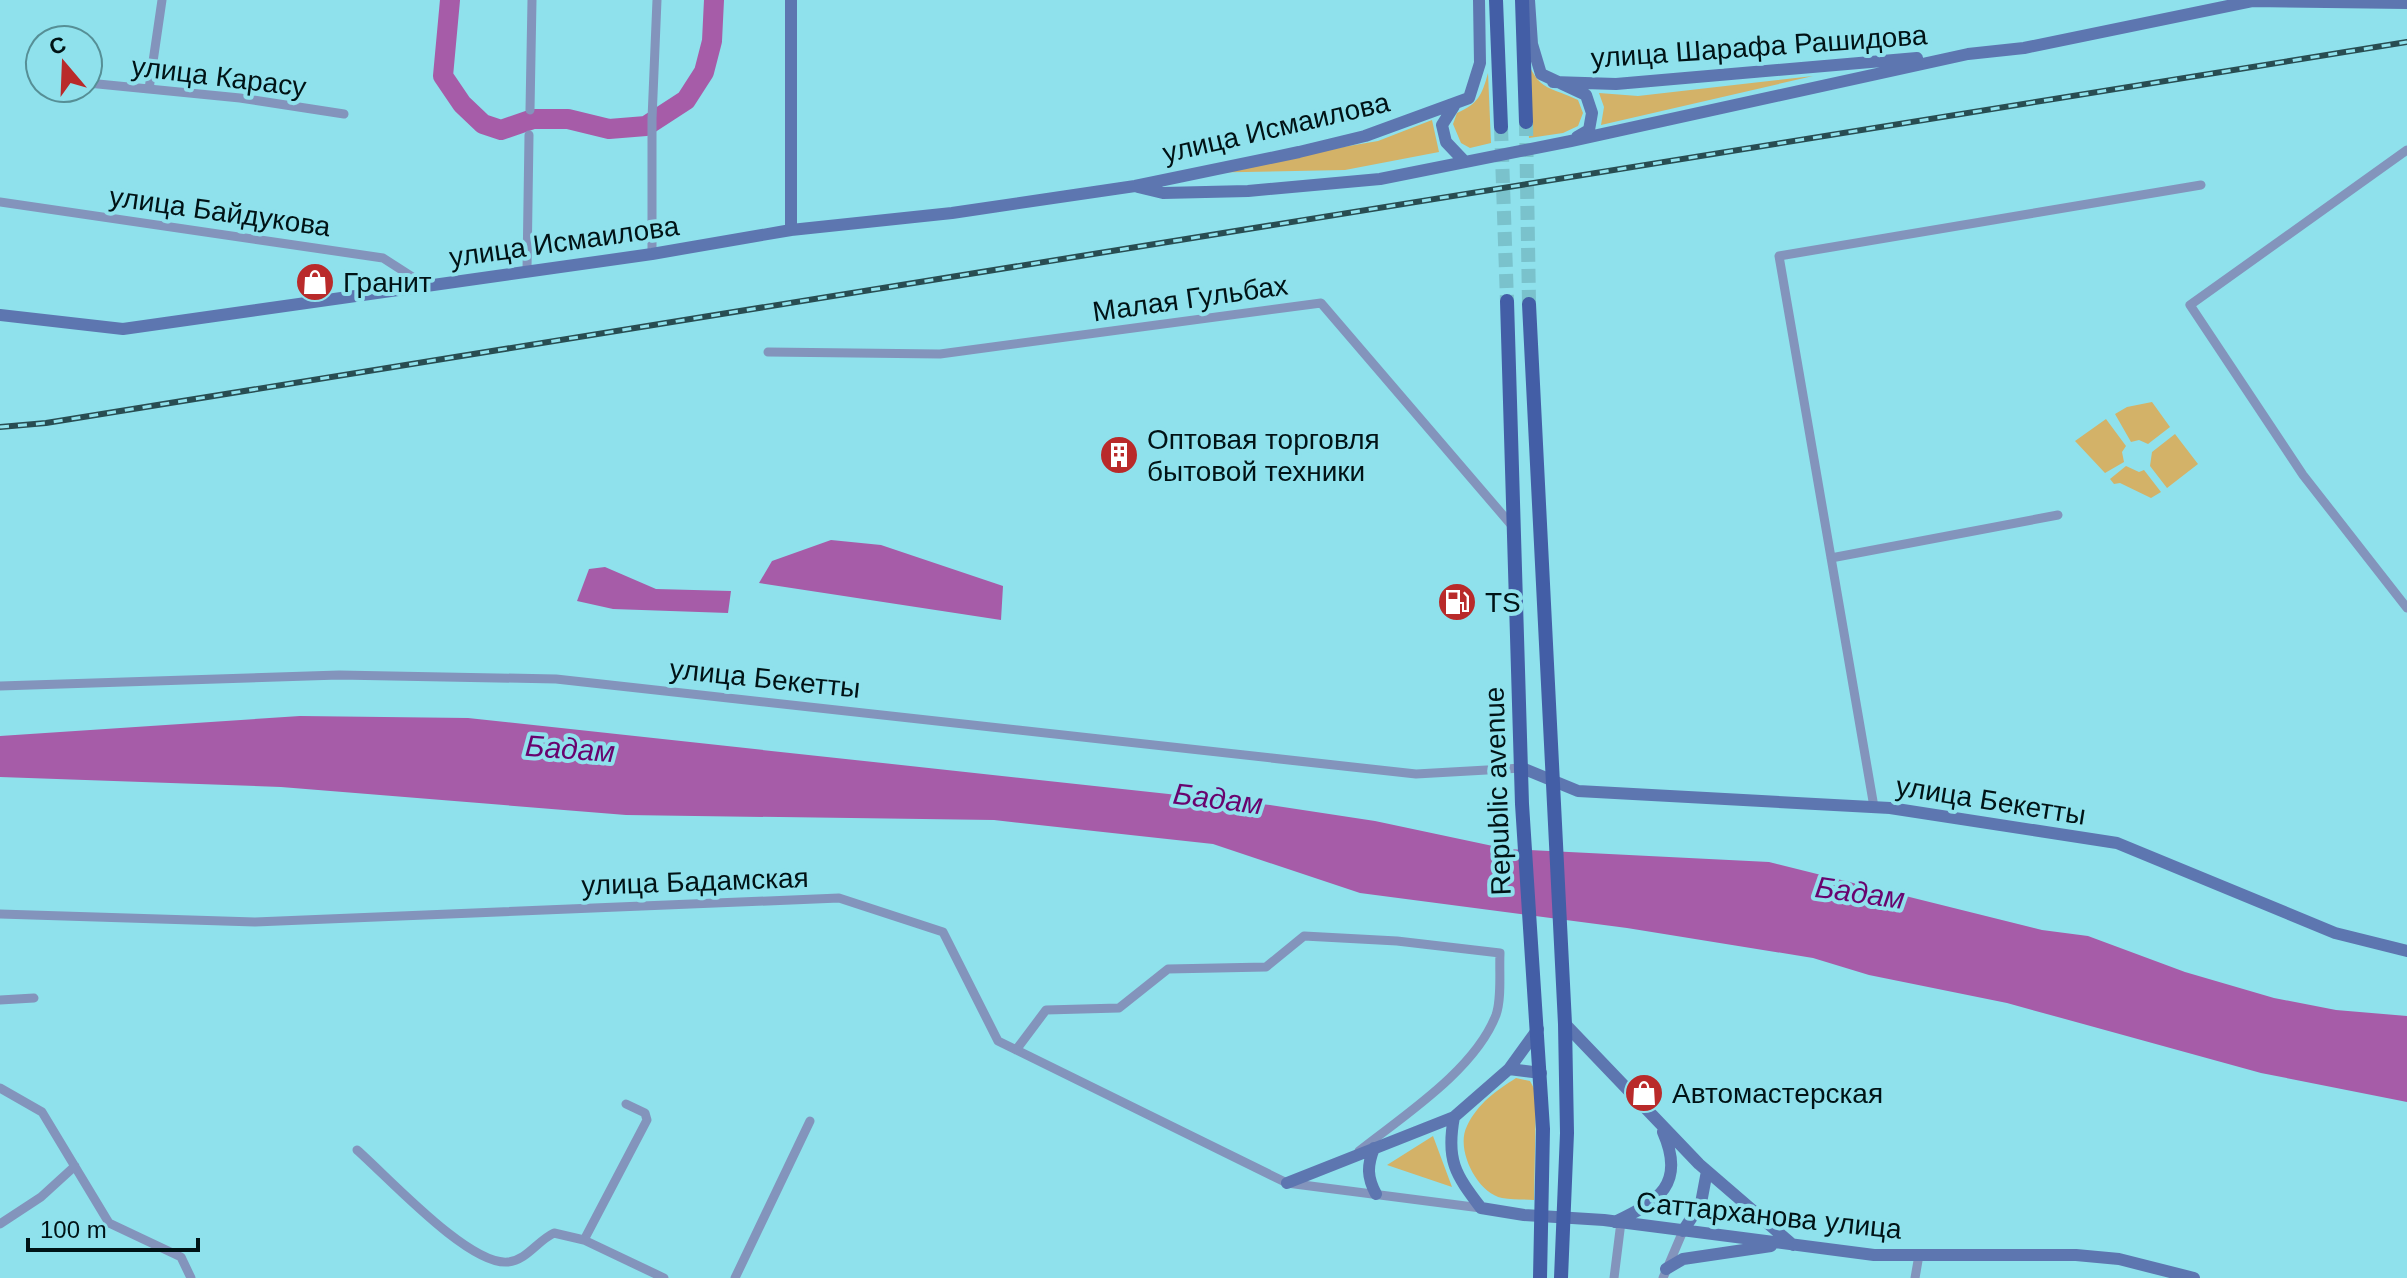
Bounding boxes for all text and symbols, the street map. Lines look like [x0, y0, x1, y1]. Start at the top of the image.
street label: улица Шарафа Рашидова [1590, 19, 1929, 74]
north arrow [24, 24, 104, 104]
text: С [46, 31, 69, 60]
street label: улица Карасу [130, 50, 308, 103]
street label: улица Исмаилова [1160, 86, 1393, 169]
street label: улица Байдукова [107, 181, 333, 242]
street label: улица Исмаилова [447, 210, 681, 273]
shop icon: Гранит [294, 261, 336, 303]
place label: Гранит [343, 267, 432, 298]
street label: Малая Гульбах [1091, 269, 1290, 328]
place label: Оптовая торговля бытовой техники [1147, 424, 1380, 487]
building icon: Оптовая торговля бытовой техники [1098, 434, 1140, 476]
fuel station icon: TS [1436, 581, 1478, 623]
place label: TS [1485, 587, 1521, 618]
street label: улица Бекетты [668, 653, 862, 704]
street label: Republic avenue [1478, 686, 1517, 896]
water label: Бадам [524, 729, 616, 768]
street label: улица Бекетты [1894, 770, 2088, 831]
water label: Бадам [1171, 777, 1265, 820]
street label: улица Бадамская [581, 862, 809, 901]
water label: Бадам [1813, 870, 1907, 915]
shop icon: Автомастерская [1623, 1072, 1665, 1114]
place label: Автомастерская [1672, 1078, 1883, 1109]
street label: Саттарханова улица [1635, 1186, 1904, 1245]
scale bar [28, 1202, 198, 1252]
text: 100 m [40, 1216, 107, 1243]

